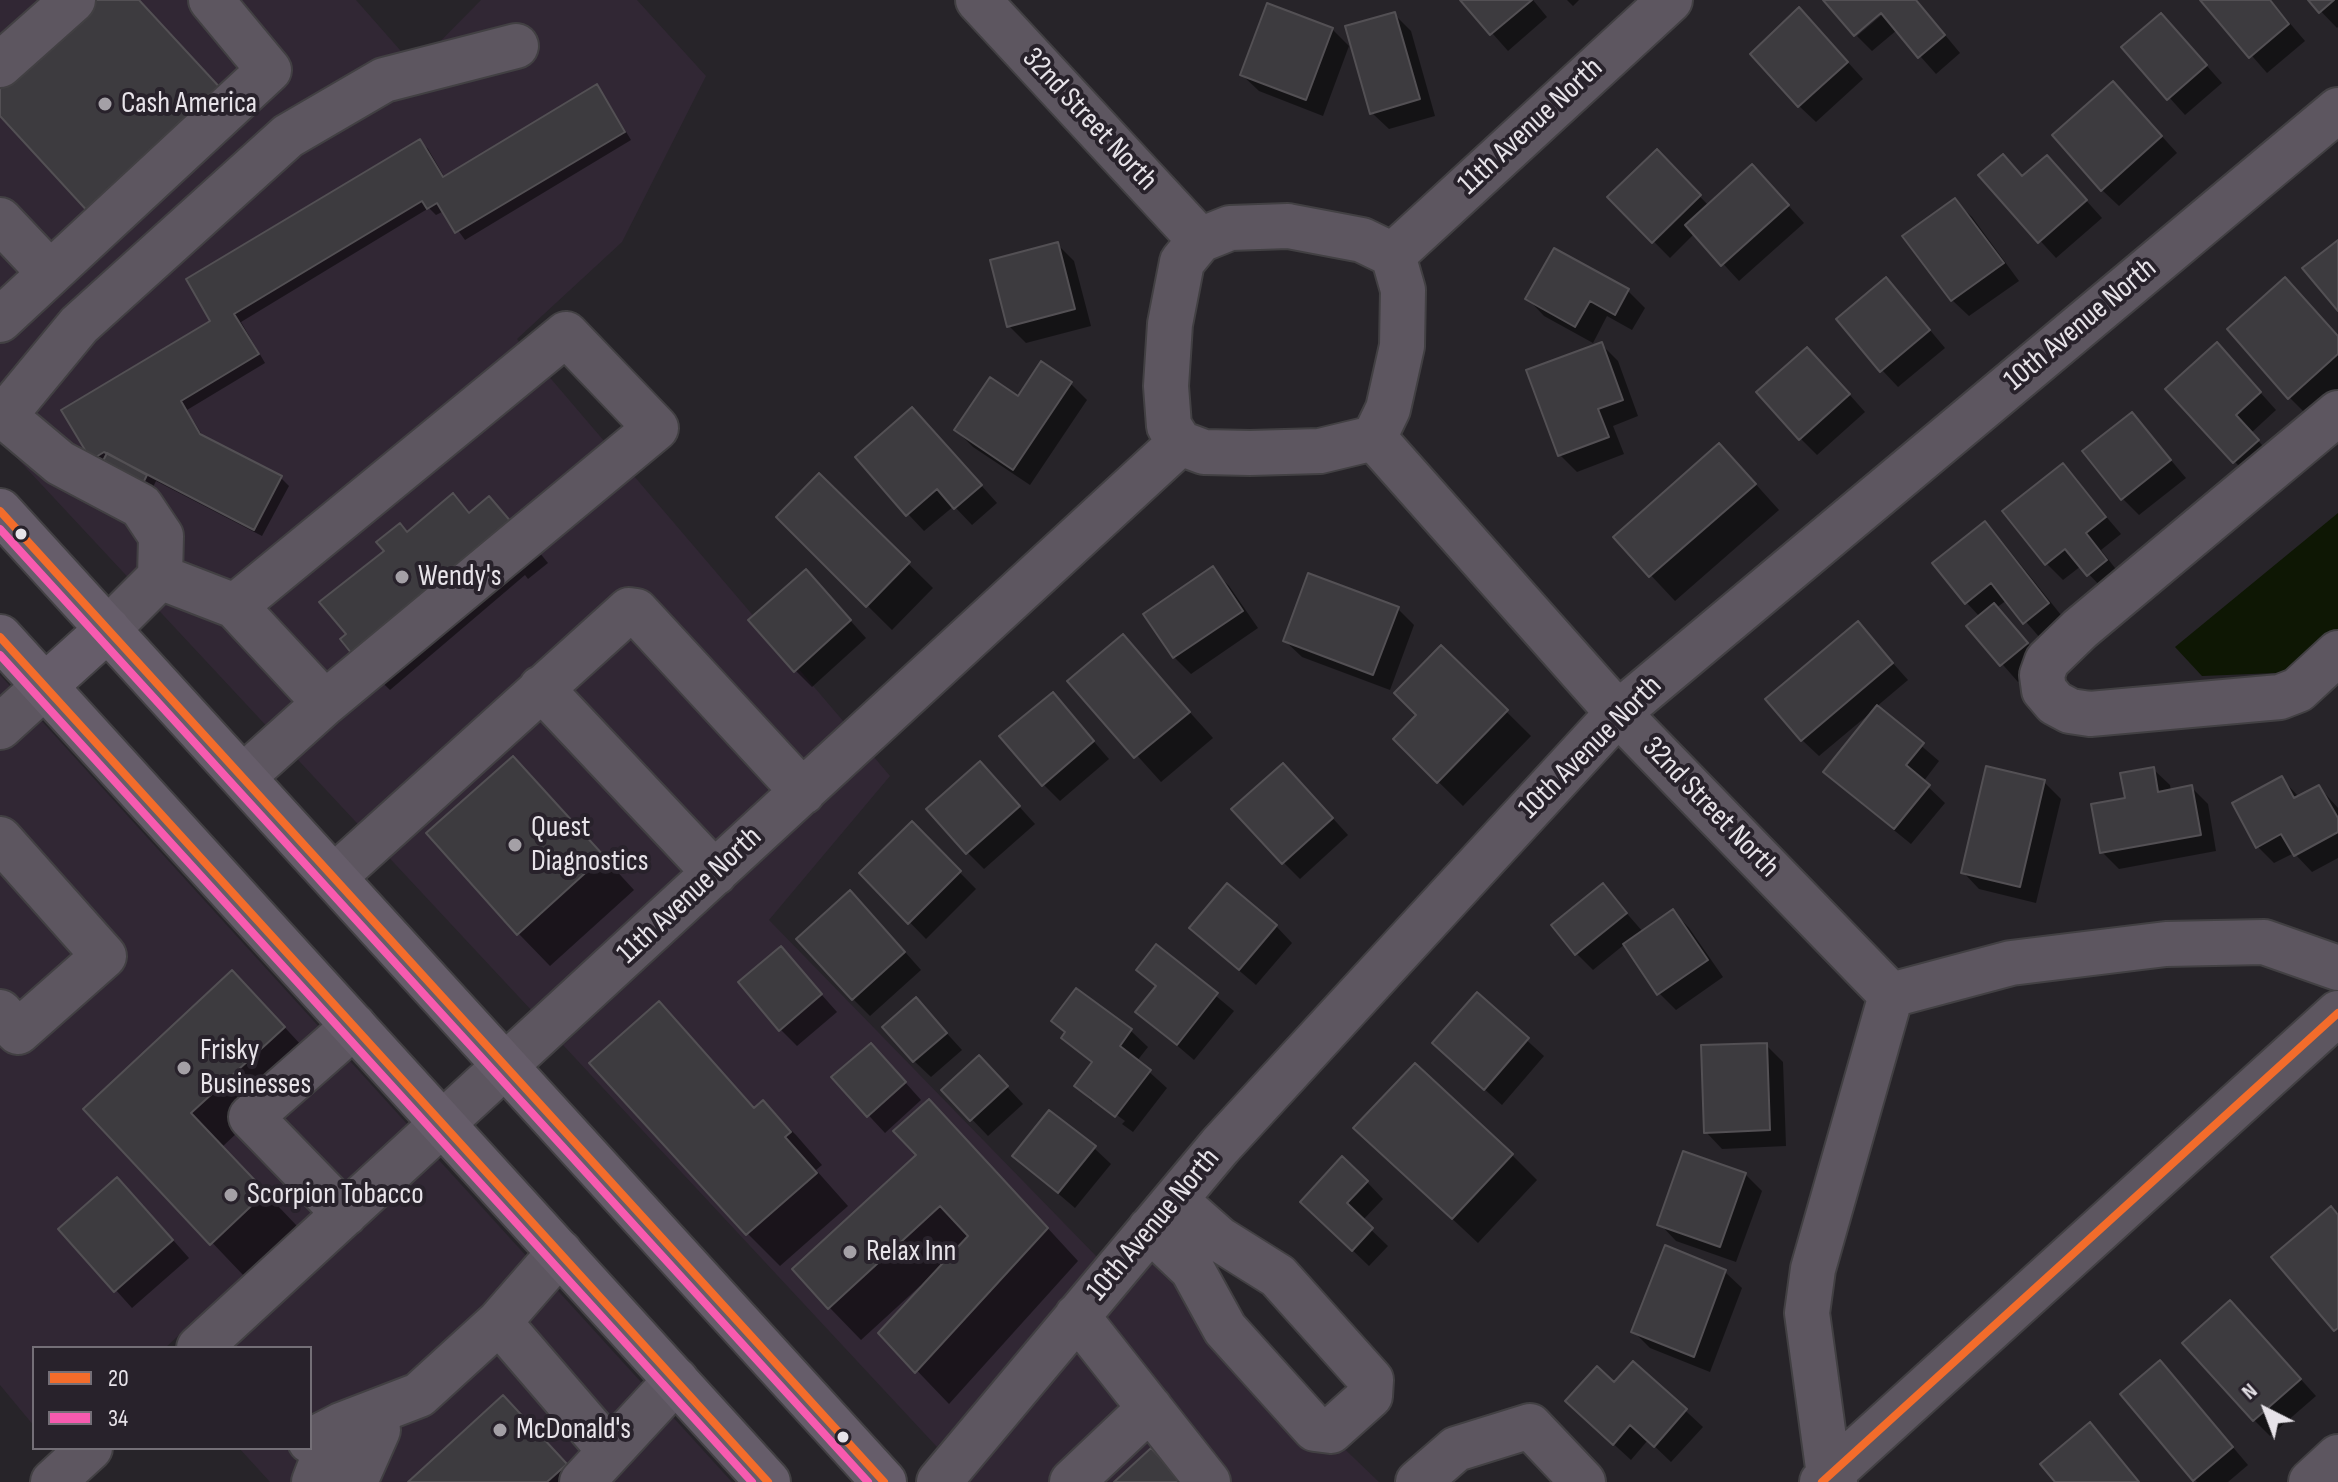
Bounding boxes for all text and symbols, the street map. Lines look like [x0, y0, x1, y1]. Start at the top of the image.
street label: 32nd Street North [1014, 41, 1164, 199]
street label: 11th Avenue North [1451, 51, 1611, 203]
place label: Cash America [121, 86, 257, 122]
marker: Cash America [96, 95, 114, 113]
street label: 10th Avenue North [1998, 251, 2164, 399]
unlabelled marker [13, 526, 29, 542]
place label: Wendy's [418, 559, 501, 595]
marker: Wendy's [393, 568, 411, 586]
street label: 10th Avenue North [1512, 669, 1670, 827]
street label: 32nd Street North [1634, 730, 1786, 886]
place label: Quest Diagnostics [531, 810, 648, 880]
street label: 11th Avenue North [610, 820, 770, 972]
marker: Quest Diagnostics [506, 836, 524, 854]
place label: Frisky Businesses [200, 1033, 311, 1104]
marker: Frisky Businesses [175, 1059, 193, 1077]
street label: 10th Avenue North [1080, 1142, 1228, 1308]
place label: Scorpion Tobacco [247, 1177, 424, 1213]
marker: Scorpion Tobacco [222, 1186, 240, 1204]
place label: Relax Inn [866, 1234, 956, 1270]
marker: Relax Inn [841, 1243, 859, 1261]
legend [32, 1346, 312, 1450]
text: 20 [108, 1364, 129, 1393]
north arrow [2226, 1370, 2306, 1450]
text: N [2236, 1378, 2263, 1406]
text: 34 [108, 1404, 128, 1433]
place label: McDonald's [516, 1412, 631, 1448]
marker: McDonald's [491, 1421, 509, 1439]
unlabelled marker [835, 1429, 851, 1445]

